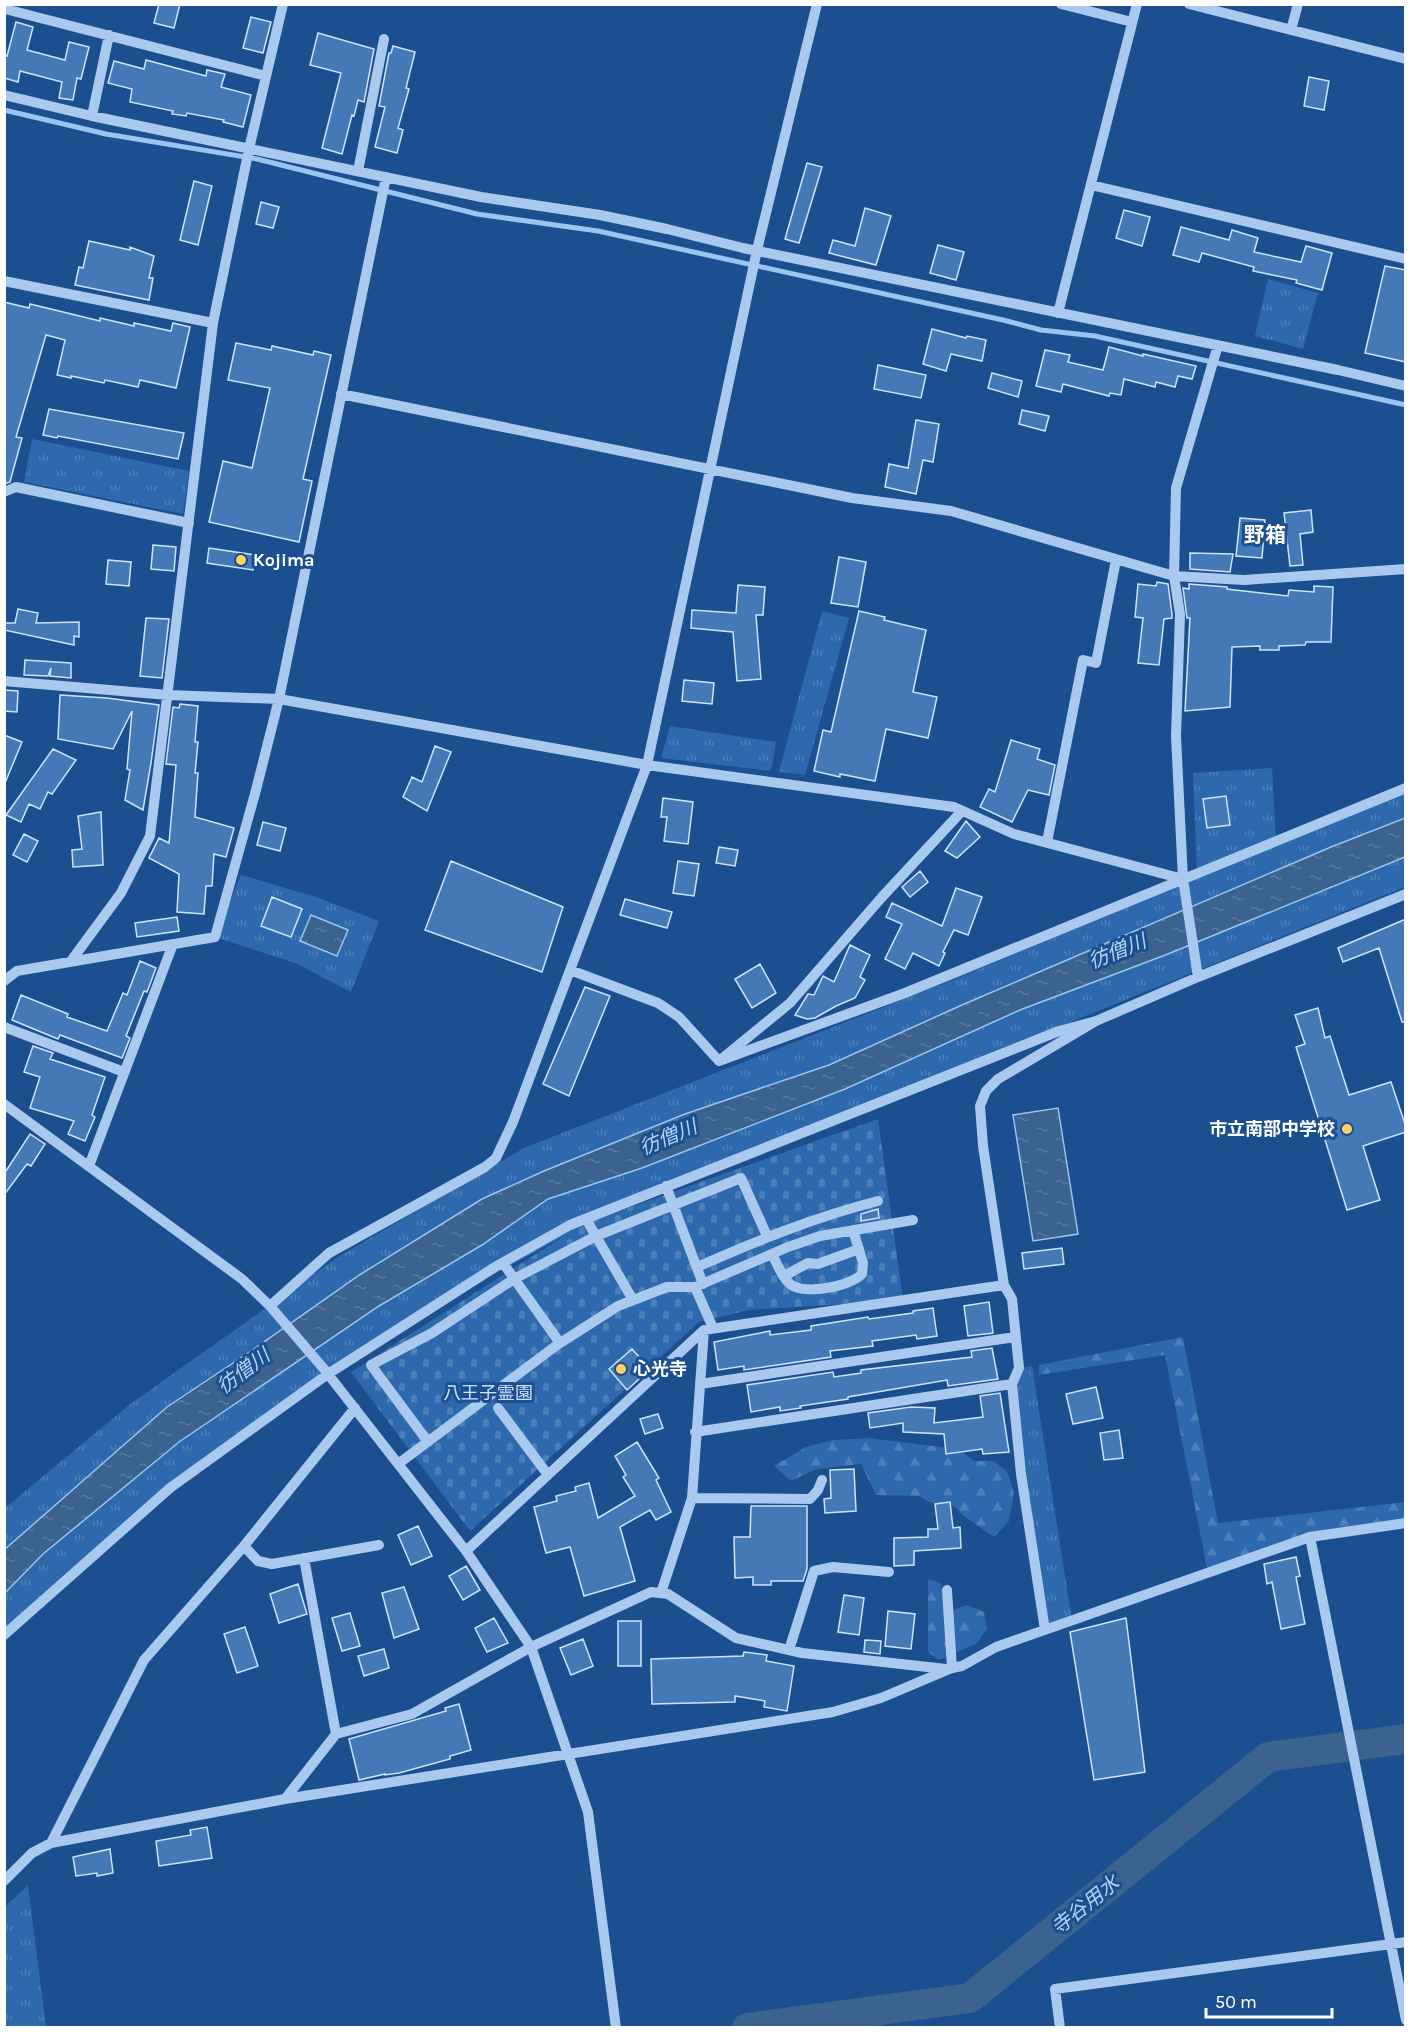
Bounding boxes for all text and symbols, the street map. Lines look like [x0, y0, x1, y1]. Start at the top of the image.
district label: 野箱 [1244, 523, 1286, 547]
place label: Kojima [253, 549, 315, 571]
marker: Kojima [234, 553, 248, 567]
water label: 彷僧川 [1085, 929, 1151, 973]
water label: 彷僧川 [636, 1114, 702, 1160]
place label: 市立南部中学校 [1209, 1118, 1335, 1140]
marker: 市立南部中学校 [1340, 1122, 1354, 1136]
water label: 彷僧川 [212, 1343, 276, 1399]
place label: 心光寺 [633, 1358, 687, 1380]
marker: 心光寺 [614, 1362, 628, 1376]
park label: 八王子霊園 [443, 1382, 533, 1404]
water label: 寺谷用水 [1047, 1870, 1125, 1939]
scale bar [1206, 1981, 1332, 2019]
text: 50 m [1215, 1991, 1257, 2013]

